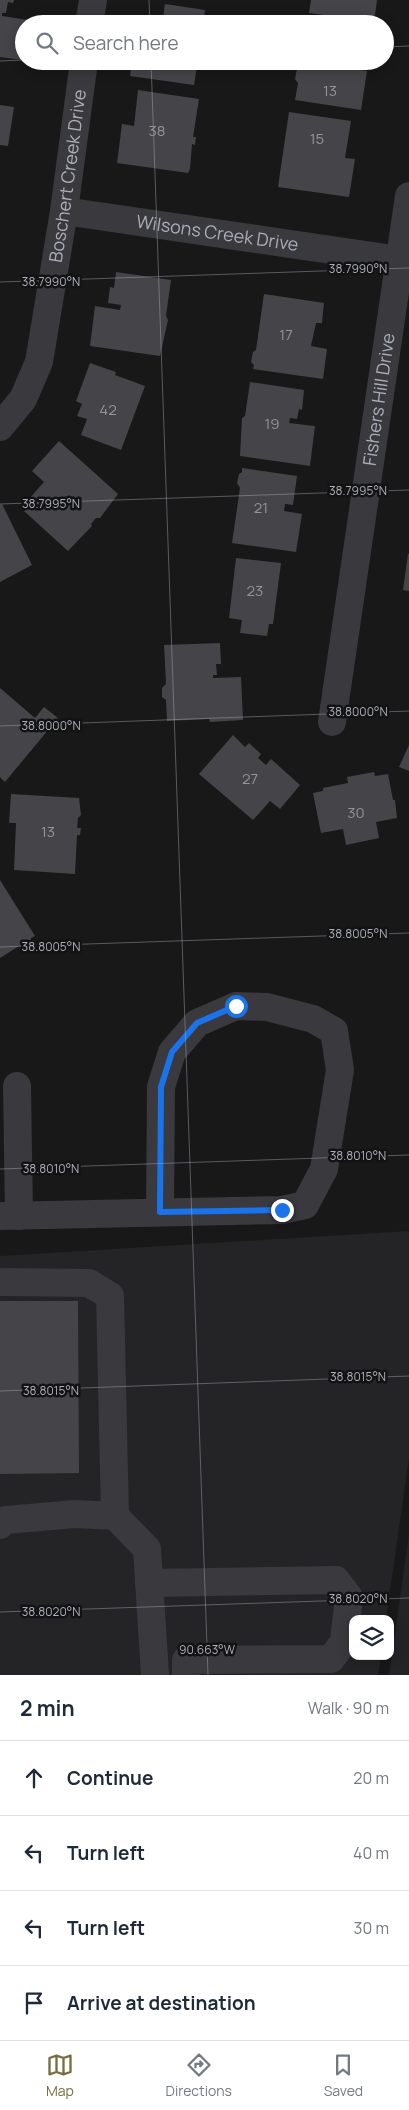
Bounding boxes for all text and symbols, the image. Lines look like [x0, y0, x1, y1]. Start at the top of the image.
search box [15, 15, 394, 70]
icon: search [33, 29, 61, 57]
text: Search here [73, 30, 179, 56]
house number: 13 [323, 80, 337, 101]
street label: Boschert Creek Drive [43, 88, 91, 264]
house number: 38 [148, 120, 166, 141]
house number: 15 [310, 128, 324, 149]
street label: Wilsons Creek Drive [135, 209, 300, 256]
text: 38.7990°N [329, 260, 387, 277]
text: 38.7990°N [22, 273, 80, 290]
house number: 17 [279, 324, 293, 345]
street label: Fishers Hill Drive [357, 331, 400, 467]
house number: 42 [99, 399, 117, 420]
house number: 19 [264, 413, 280, 434]
text: 38.7995°N [329, 482, 387, 499]
text: 38.7995°N [22, 495, 80, 512]
house number: 21 [254, 497, 268, 518]
house number: 23 [247, 580, 263, 601]
text: 38.8000°N [328, 703, 388, 720]
text: 38.8000°N [21, 717, 81, 734]
house number: 27 [242, 768, 258, 789]
house number: 30 [347, 802, 365, 823]
house number: 13 [41, 821, 55, 842]
text: 38.8005°N [329, 925, 387, 942]
text: 38.8005°N [22, 938, 80, 955]
route start [225, 995, 248, 1018]
text: 38.8010°N [330, 1147, 386, 1164]
text: 38.8010°N [23, 1160, 79, 1177]
route end [271, 1199, 294, 1222]
text: 38.8015°N [330, 1368, 386, 1385]
text: 38.8015°N [23, 1382, 79, 1399]
text: 38.8020°N [329, 1590, 387, 1607]
text: 38.8020°N [22, 1603, 80, 1620]
map controls [349, 1615, 394, 1660]
button: layers [349, 1615, 394, 1660]
text: 90.663°W [179, 1641, 236, 1658]
text: 2 min [20, 1694, 75, 1722]
text: Walk · 90 m [308, 1697, 389, 1719]
icon: ahead [20, 1764, 48, 1792]
text: Continue [67, 1765, 153, 1791]
text: 20 m [353, 1767, 389, 1789]
icon: left [20, 1839, 48, 1867]
text: Turn left [67, 1840, 145, 1866]
text: 40 m [353, 1842, 389, 1864]
icon: left [20, 1914, 48, 1942]
text: Turn left [67, 1915, 145, 1941]
text: 30 m [354, 1917, 389, 1939]
icon: arrive [20, 1989, 48, 2017]
text: Arrive at destination [67, 1990, 256, 2016]
tab: Map [46, 2051, 74, 2100]
tab: Directions [166, 2051, 232, 2100]
tab: Saved [324, 2051, 363, 2100]

